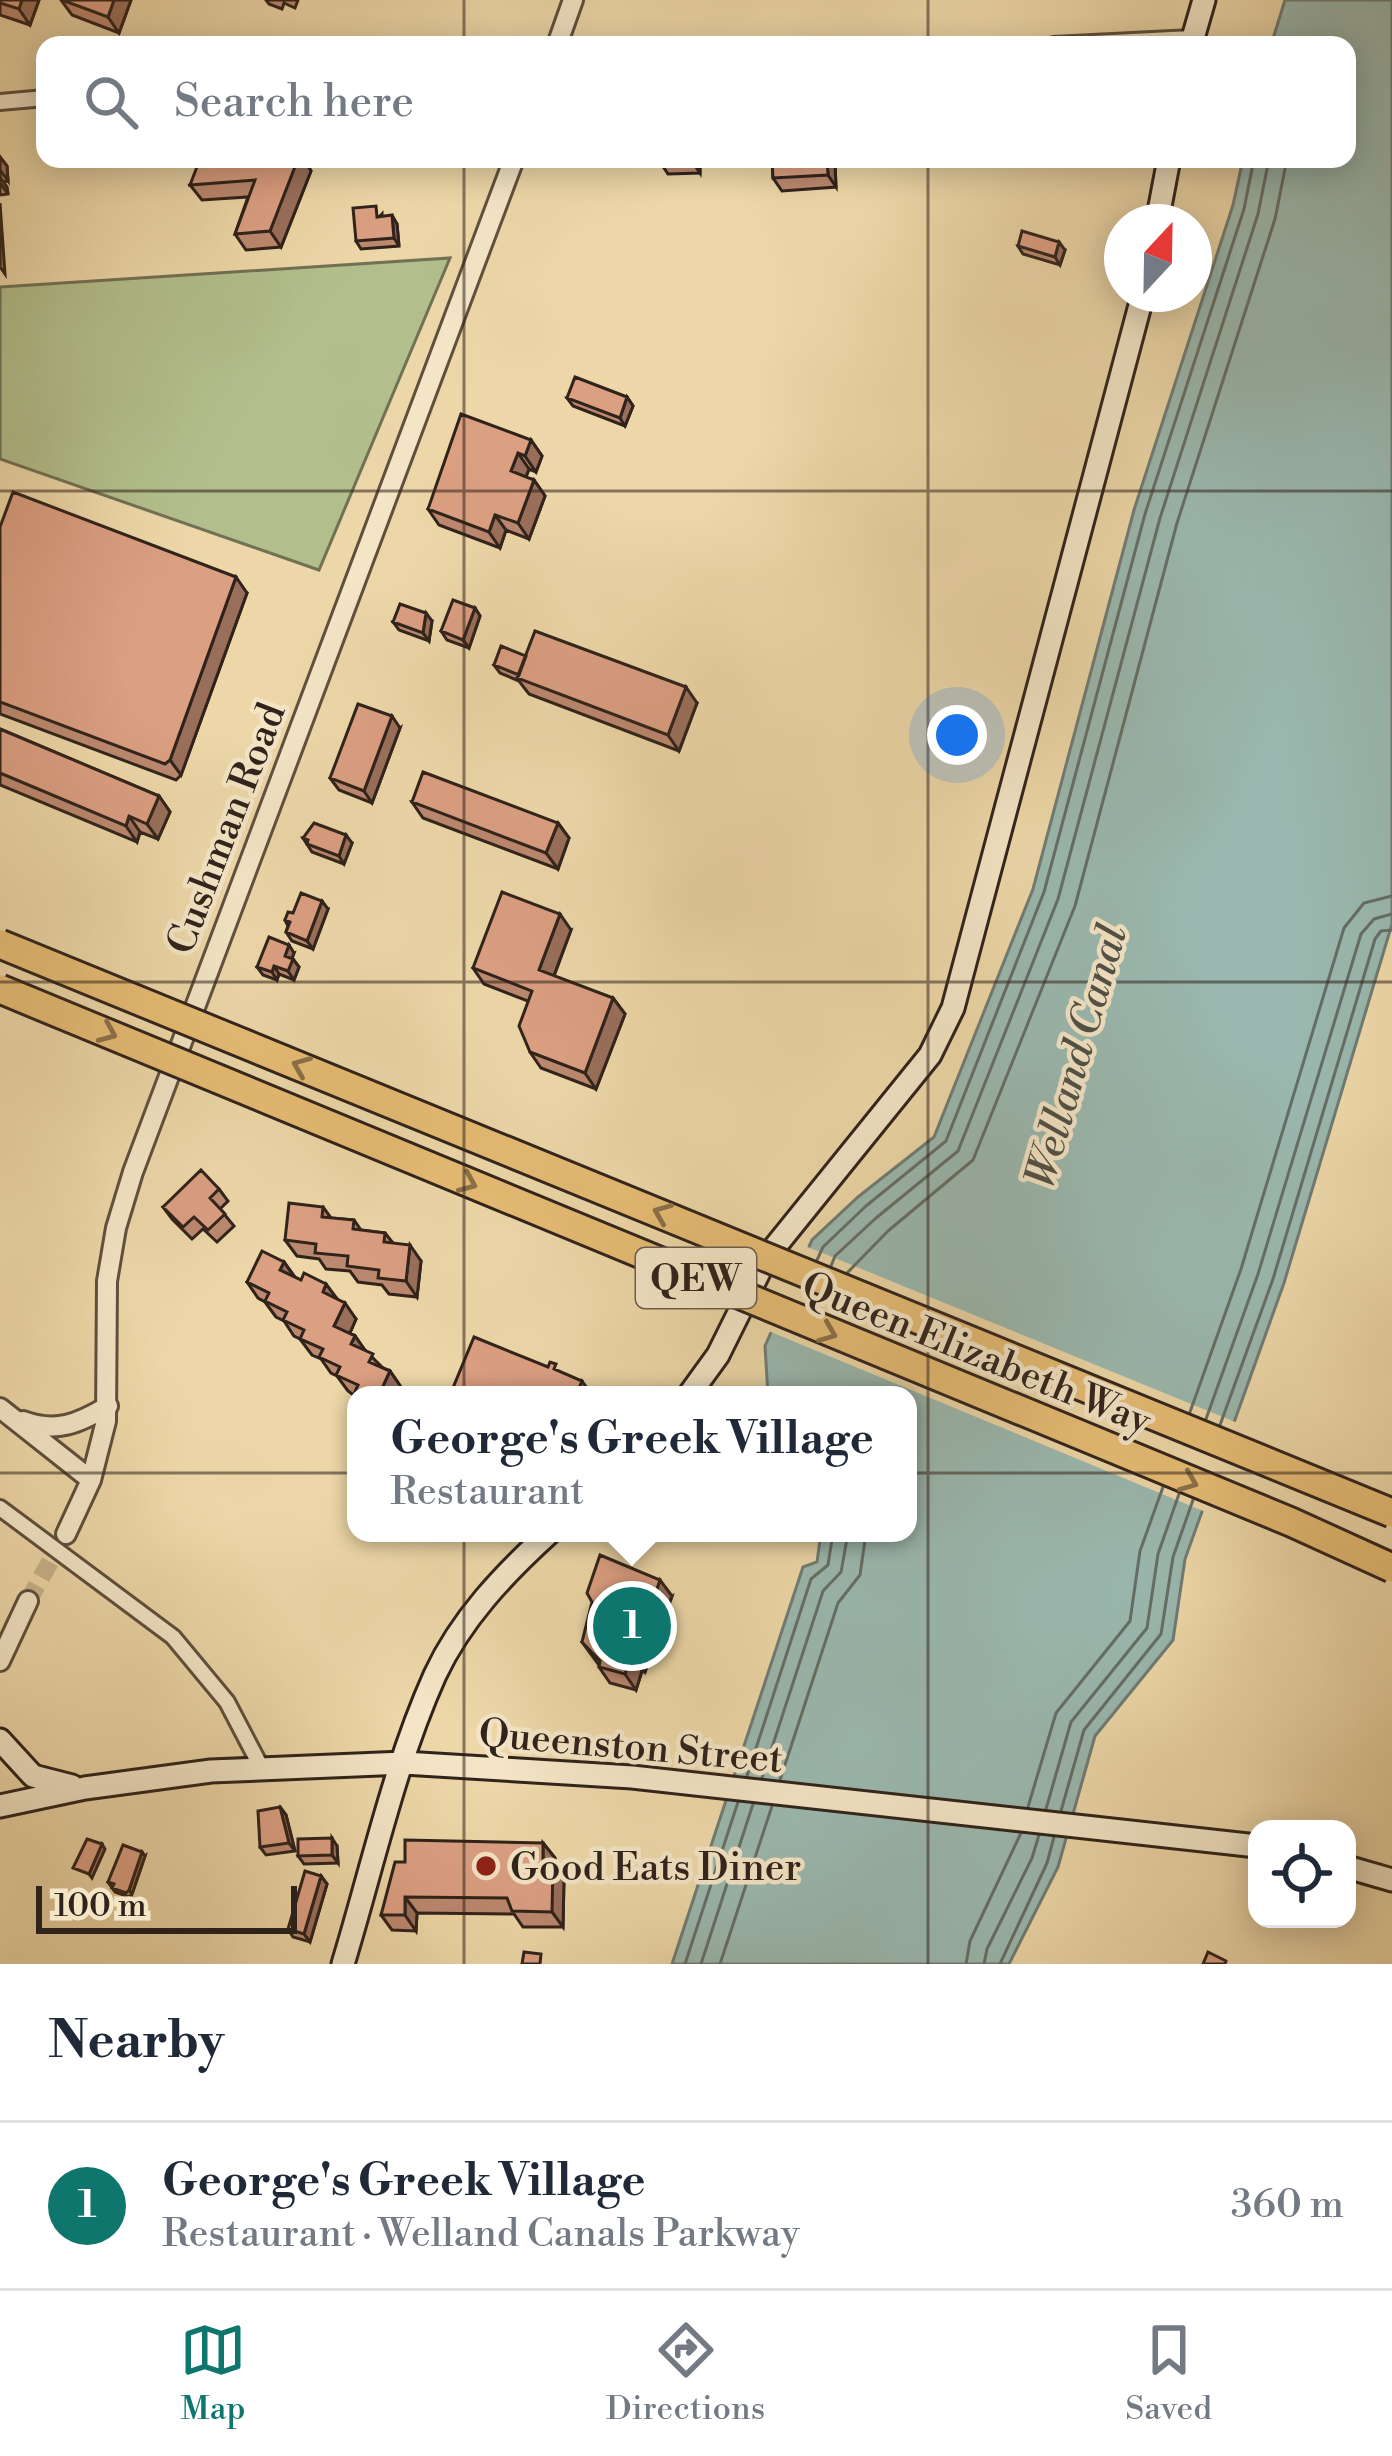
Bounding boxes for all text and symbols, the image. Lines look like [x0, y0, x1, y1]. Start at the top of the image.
search box [36, 36, 1356, 168]
icon: search [78, 69, 144, 135]
text: Search here [174, 74, 414, 131]
north arrow [1104, 204, 1212, 312]
street label: Cushman Road [157, 696, 298, 961]
your location [927, 705, 987, 765]
water label: Welland Canal [1015, 919, 1140, 1194]
one-way arrow [96, 1019, 117, 1043]
one-way arrow [291, 1056, 312, 1081]
one-way arrow [456, 1169, 477, 1193]
one-way arrow [653, 1203, 674, 1227]
road number: QEW [636, 1248, 756, 1308]
street label: Queen Elizabeth Way [794, 1262, 1159, 1447]
one-way arrow [817, 1319, 838, 1343]
popup [347, 1386, 917, 1542]
text: George's Greek Village [390, 1411, 874, 1468]
one-way arrow [1177, 1467, 1198, 1492]
text: Restaurant [390, 1468, 584, 1517]
pin: 1 [593, 1581, 671, 1671]
street label: Queenston Street [477, 1710, 785, 1785]
map controls [1248, 1820, 1356, 1928]
button: locate [1248, 1820, 1356, 1928]
place label: Good Eats Diner [510, 1844, 801, 1893]
marker: Good Eats Diner [473, 1853, 499, 1879]
scale bar [36, 1880, 297, 1933]
text: 100 m [54, 1886, 147, 1927]
text: Nearby [48, 2010, 224, 2074]
text: George's Greek Village [162, 2153, 645, 2210]
text: 1 [78, 2181, 96, 2230]
text: 360 m [1231, 2181, 1344, 2230]
text: Restaurant · Welland Canals Parkway [162, 2210, 800, 2259]
tab: Map [180, 2317, 246, 2430]
tab: Directions [606, 2317, 765, 2430]
tab: Saved [1125, 2317, 1212, 2430]

